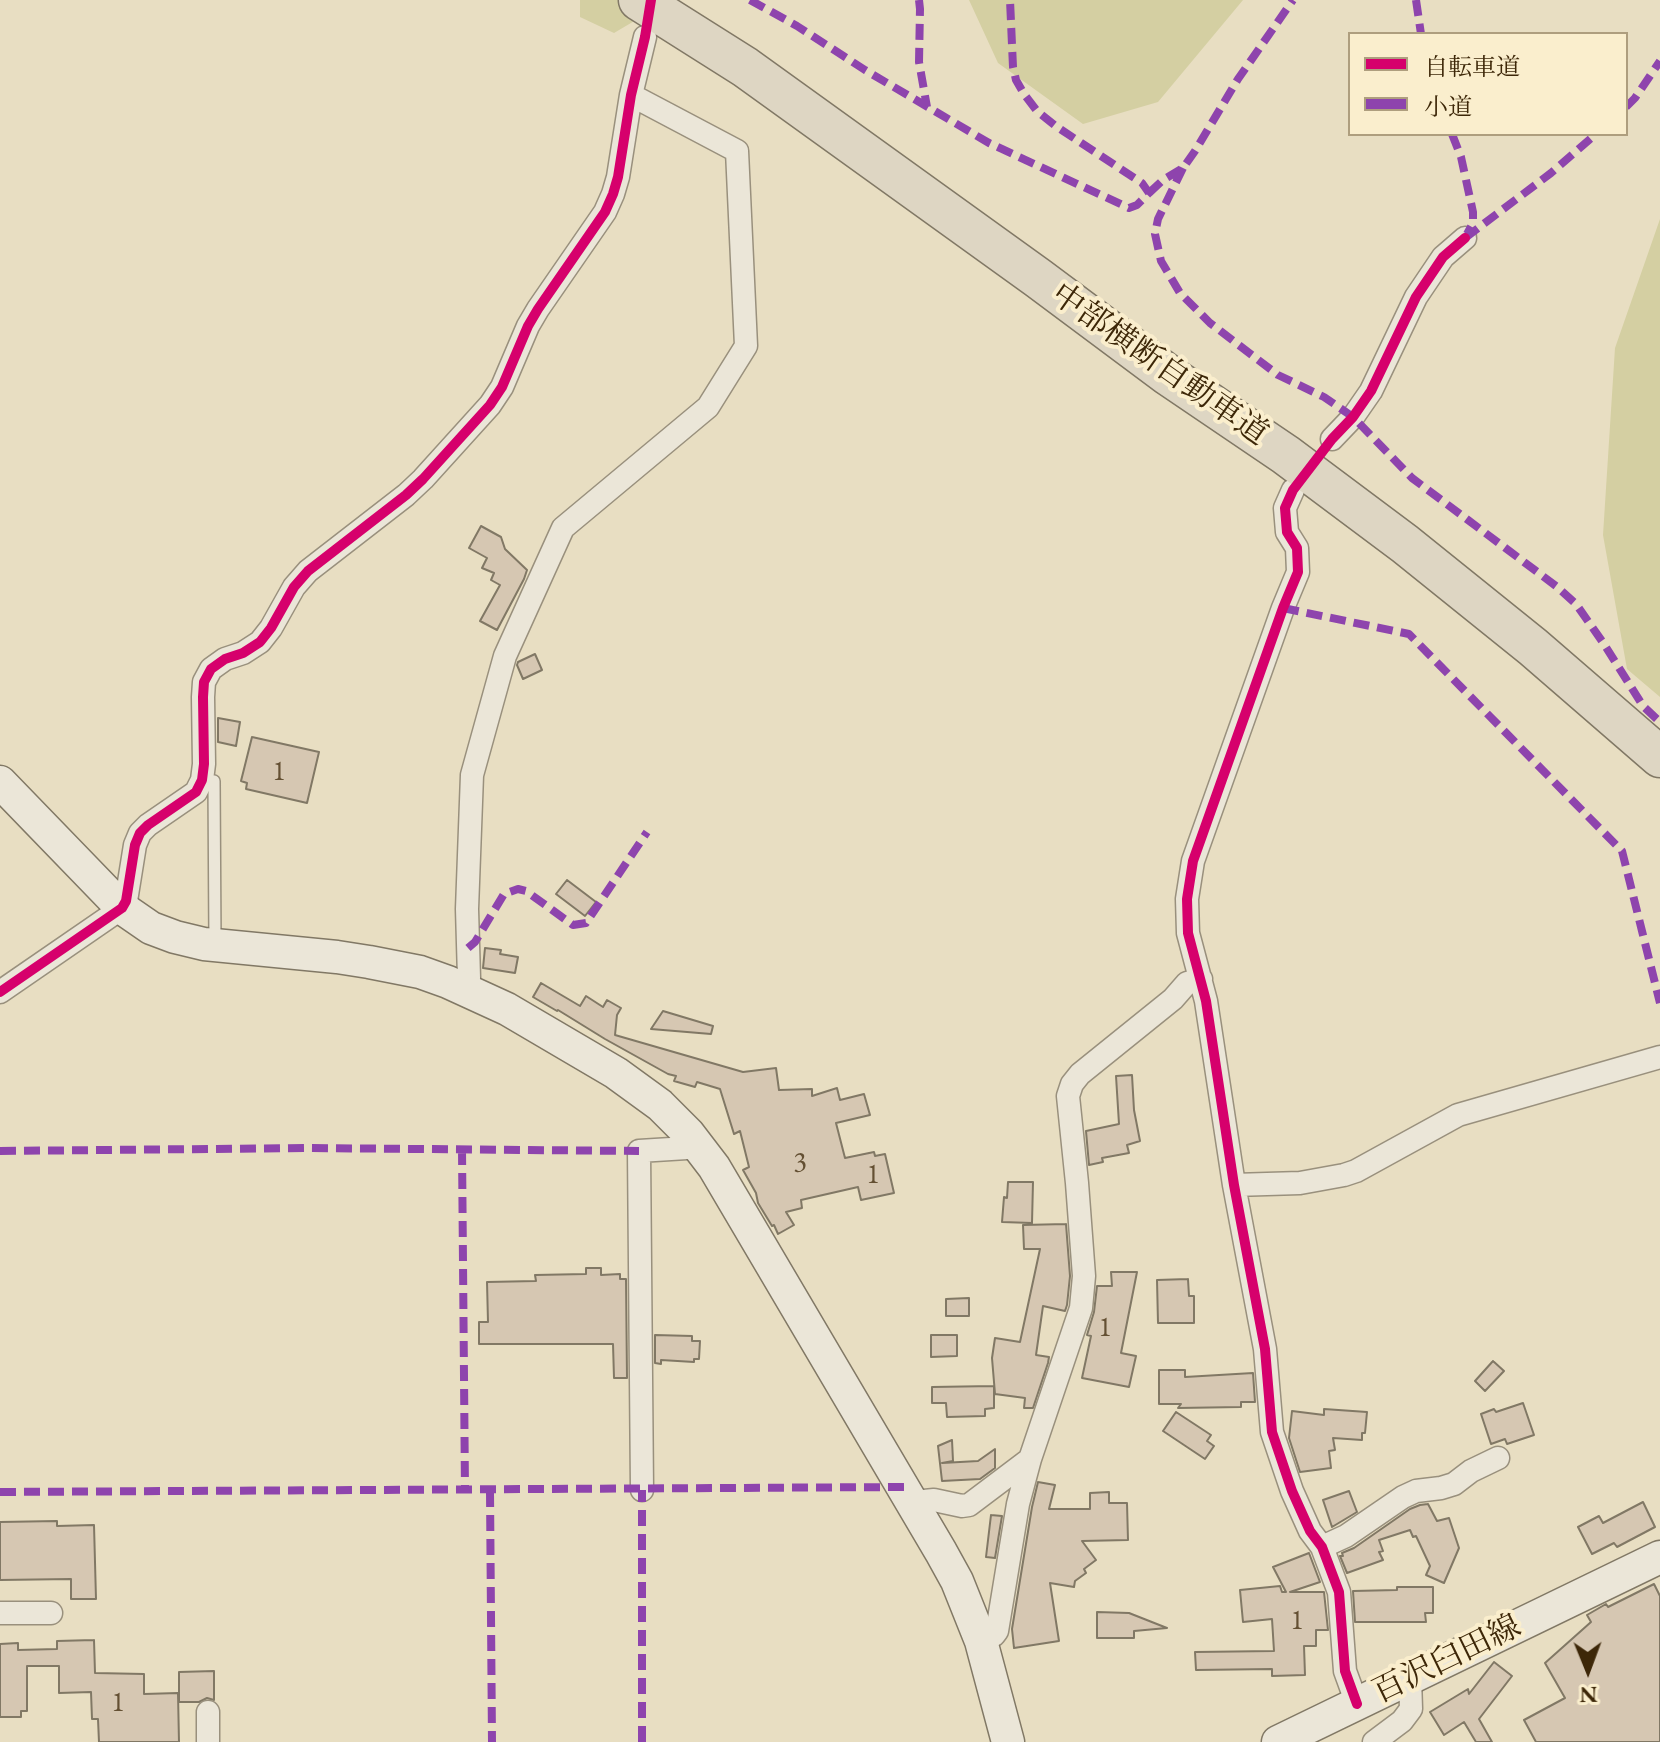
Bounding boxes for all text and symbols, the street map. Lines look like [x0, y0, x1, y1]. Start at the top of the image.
legend [1348, 32, 1628, 136]
text: 自転車道 [1424, 51, 1520, 82]
text: 小道 [1424, 91, 1472, 122]
street label: 中部横断自動車道 [1043, 276, 1275, 454]
house number: 1 [272, 755, 286, 789]
house number: 3 [793, 1146, 807, 1180]
house number: 1 [866, 1158, 880, 1192]
house number: 1 [1098, 1311, 1112, 1345]
house number: 1 [1290, 1604, 1304, 1638]
street label: 百沢臼田線 [1367, 1608, 1527, 1712]
north arrow [1548, 1630, 1628, 1710]
text: N [1579, 1680, 1598, 1709]
house number: 1 [111, 1686, 125, 1720]

